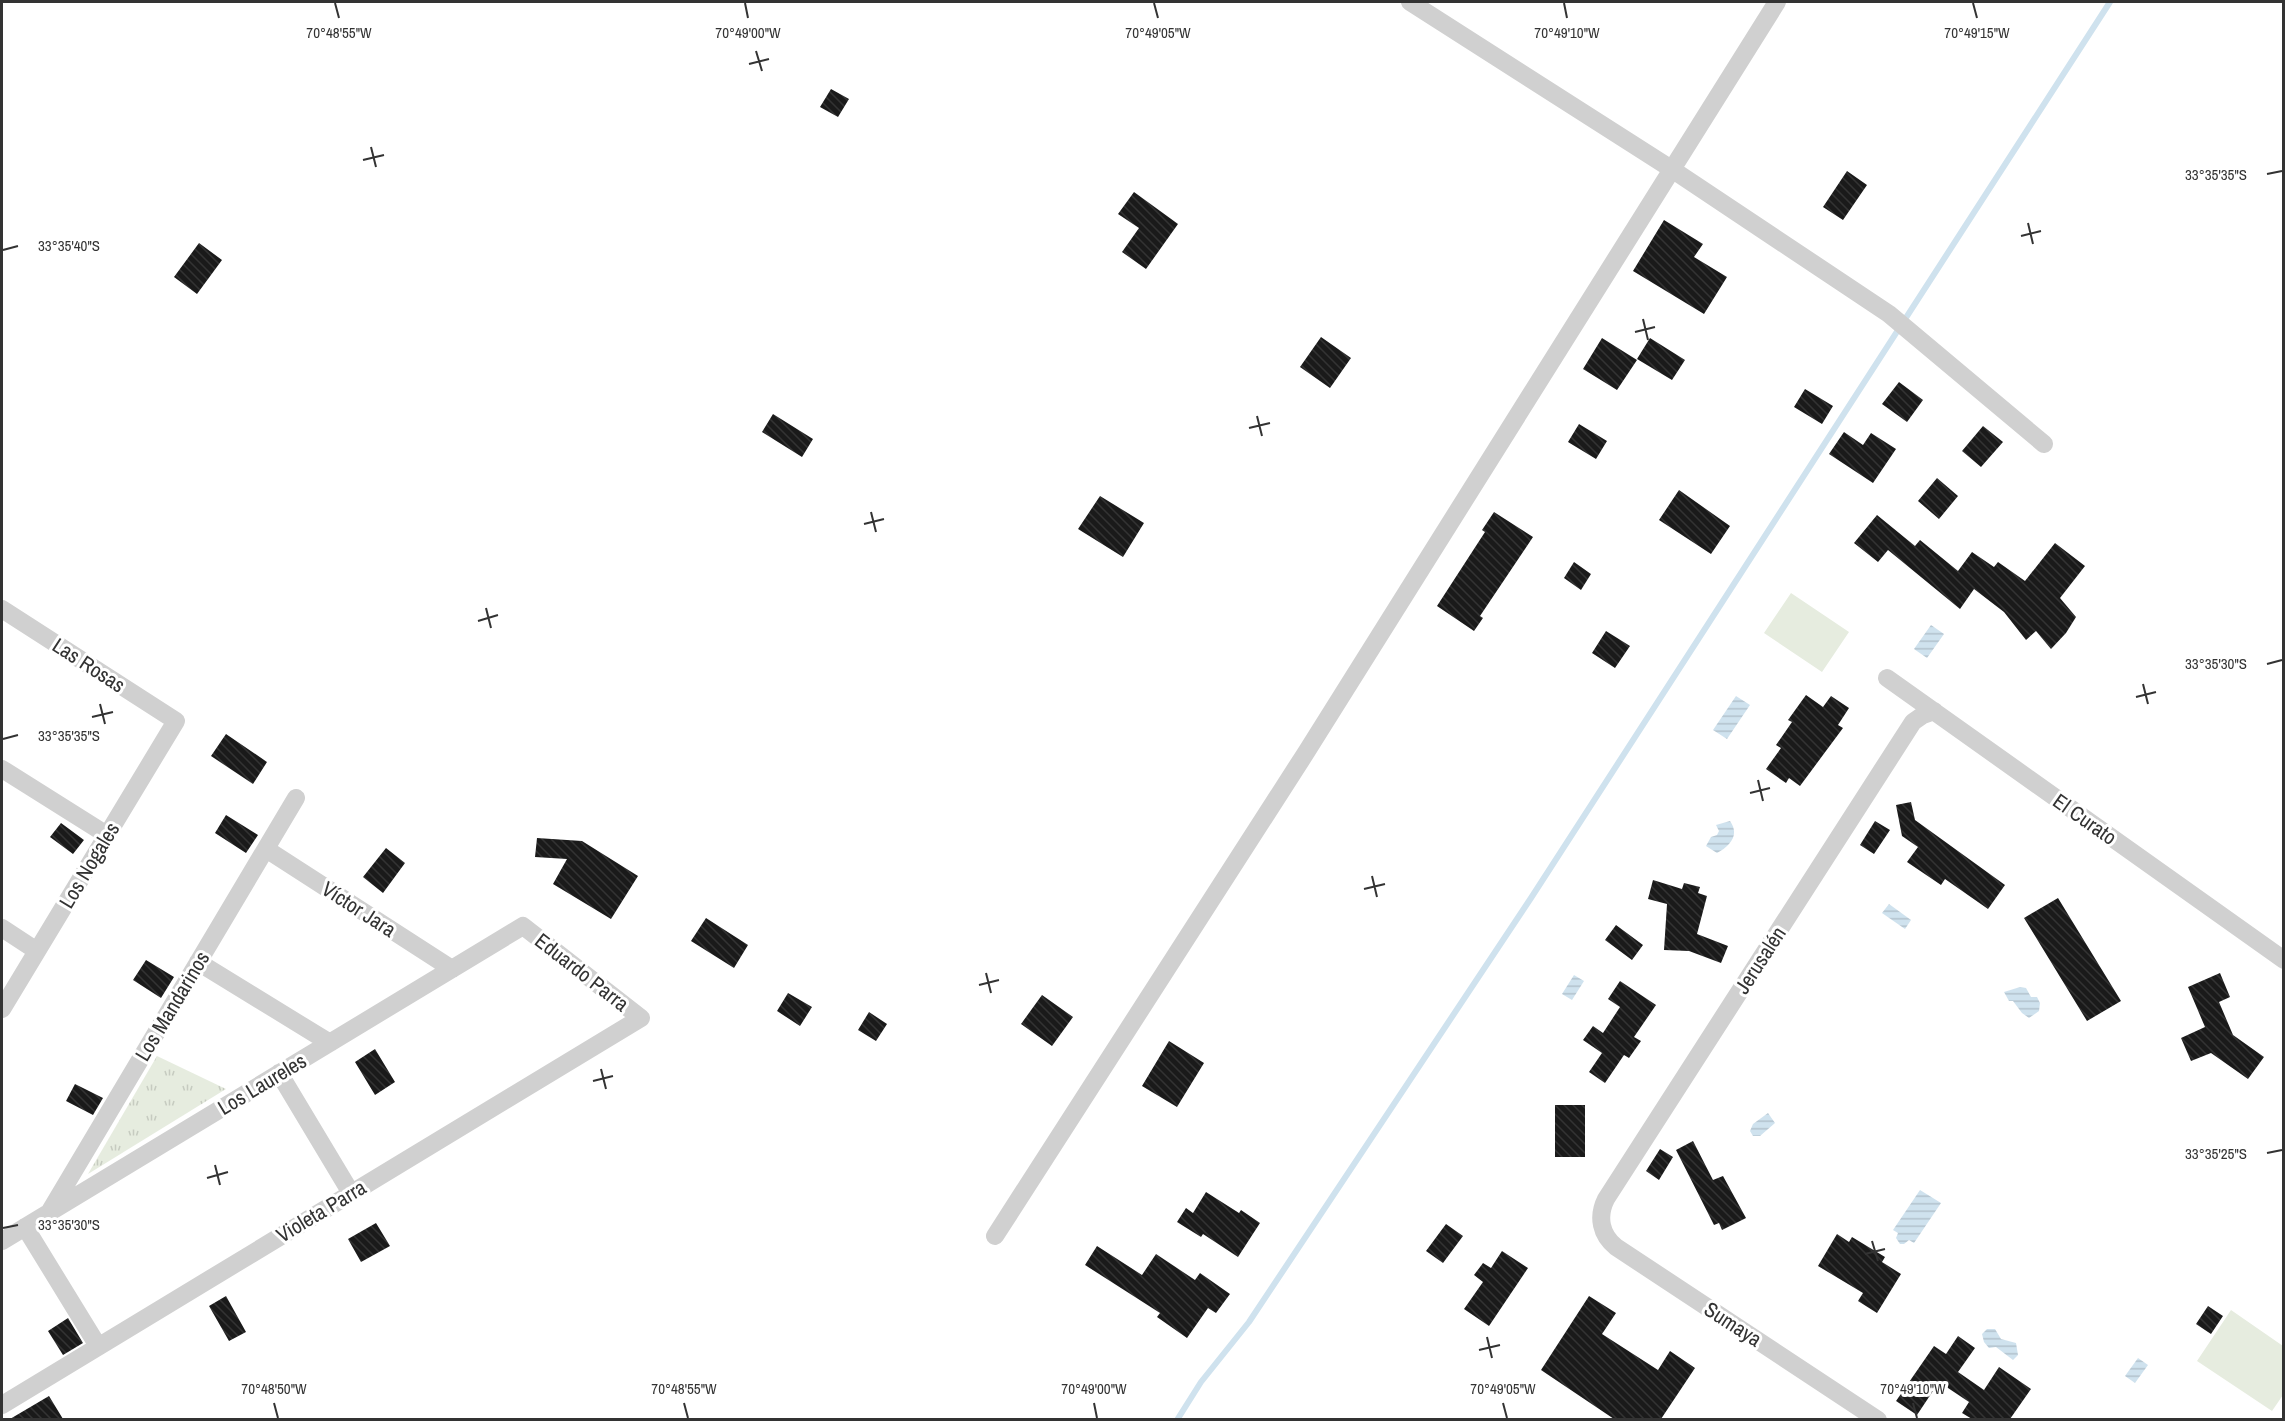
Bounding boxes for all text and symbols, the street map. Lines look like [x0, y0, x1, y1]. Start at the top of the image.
text: 70°48'55"W [306, 22, 372, 43]
text: 70°49'00"W [715, 22, 781, 43]
text: 70°49'05"W [1125, 22, 1191, 43]
text: 70°49'10"W [1534, 22, 1600, 43]
text: 70°49'15"W [1944, 22, 2010, 43]
text: 33°35'35"S [2185, 164, 2247, 185]
text: 33°35'40"S [38, 235, 100, 256]
street label: Las Rosas [47, 631, 131, 699]
text: 33°35'30"S [2185, 653, 2247, 674]
text: 33°35'35"S [38, 725, 100, 746]
street label: El Curato [2047, 787, 2123, 851]
street label: Los Nogales [52, 817, 126, 913]
street label: Víctor Jara [316, 874, 402, 944]
street label: Jerusalén [1728, 921, 1792, 999]
street label: Eduardo Parra [529, 926, 635, 1018]
street label: Los Mandarinos [128, 946, 216, 1066]
street label: Los Laureles [212, 1046, 312, 1122]
text: 33°35'25"S [2185, 1143, 2247, 1164]
street label: Violeta Parra [271, 1173, 372, 1249]
text: 33°35'30"S [38, 1214, 100, 1235]
street label: Sumaya [1699, 1295, 1768, 1354]
text: 70°48'50"W [241, 1378, 307, 1399]
text: 70°48'55"W [651, 1378, 717, 1399]
text: 70°49'00"W [1061, 1378, 1127, 1399]
text: 70°49'05"W [1470, 1378, 1536, 1399]
text: 70°49'10"W [1880, 1378, 1946, 1399]

